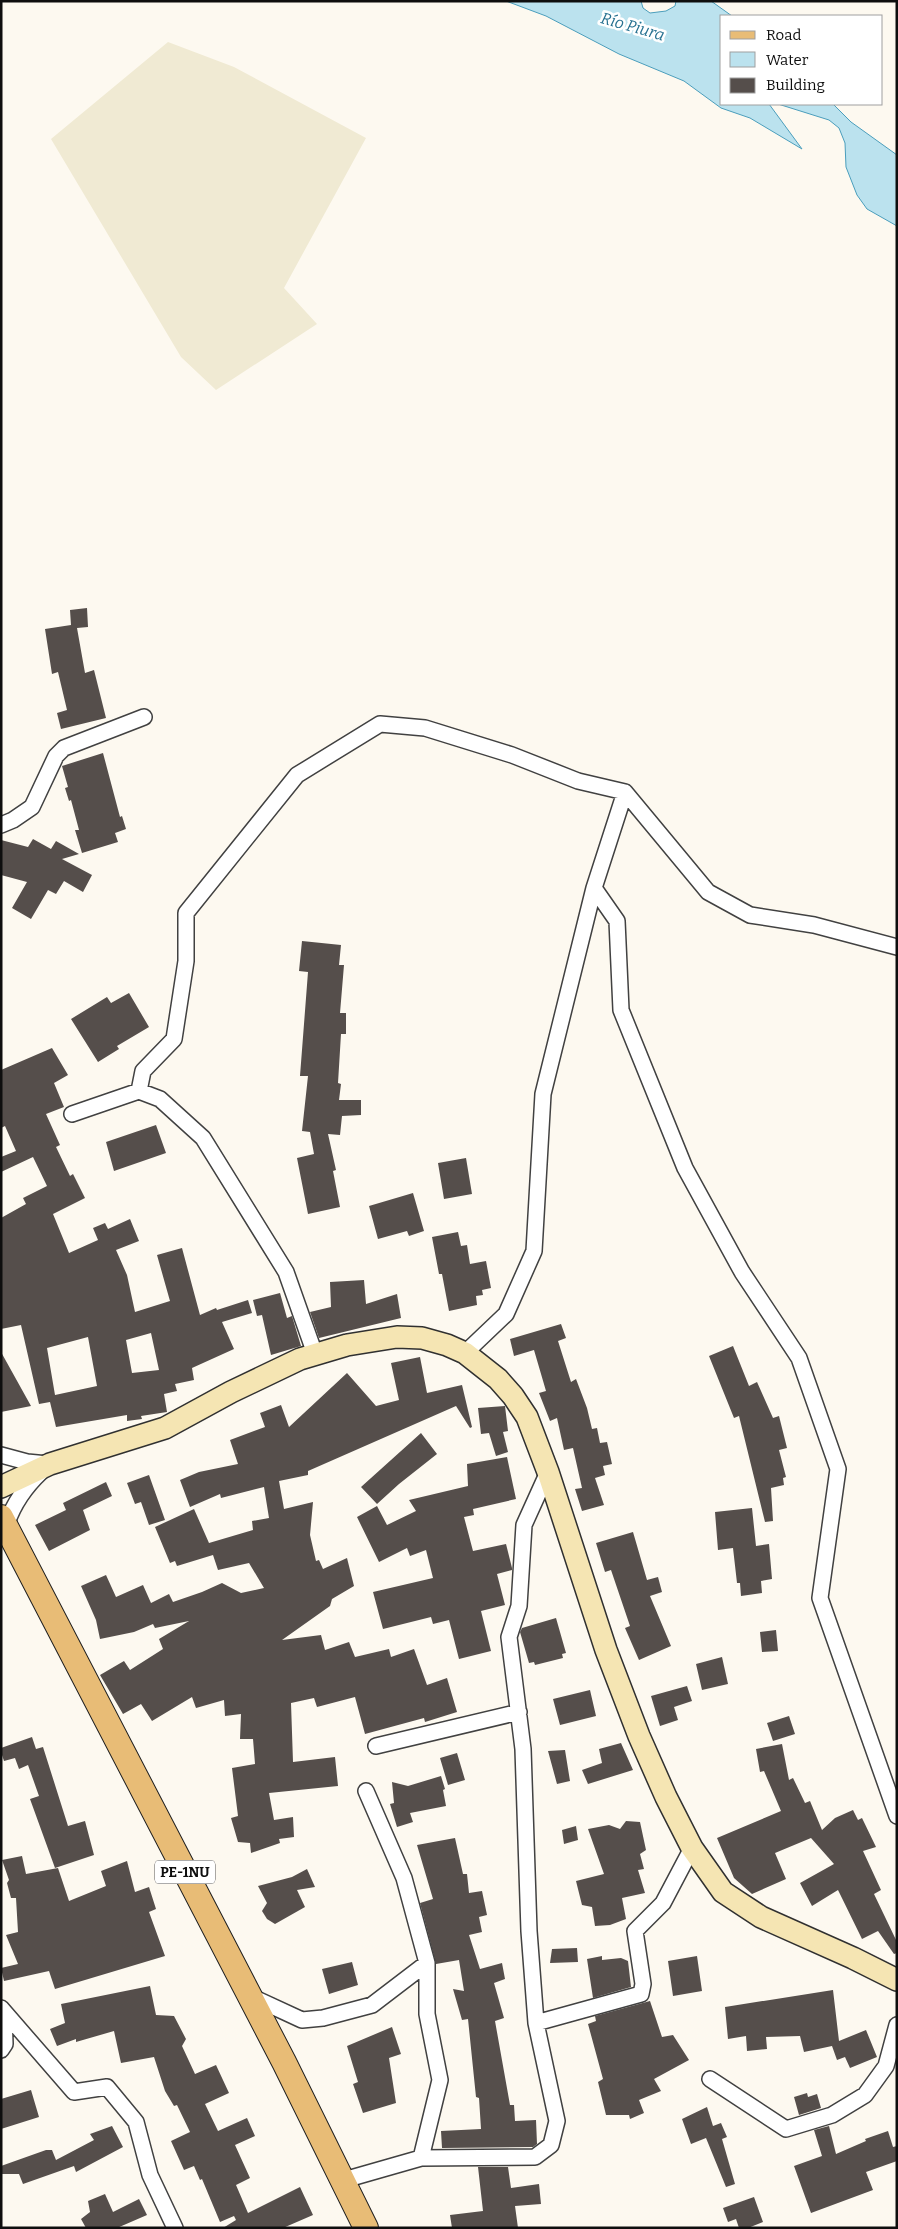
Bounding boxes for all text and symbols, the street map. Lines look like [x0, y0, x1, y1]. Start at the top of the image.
water label: Río Piura [599, 8, 667, 45]
legend [720, 15, 883, 105]
text: Road [766, 26, 801, 44]
text: Water [766, 51, 809, 69]
text: Building [766, 76, 825, 94]
road number: PE-1NU [155, 1860, 215, 1884]

